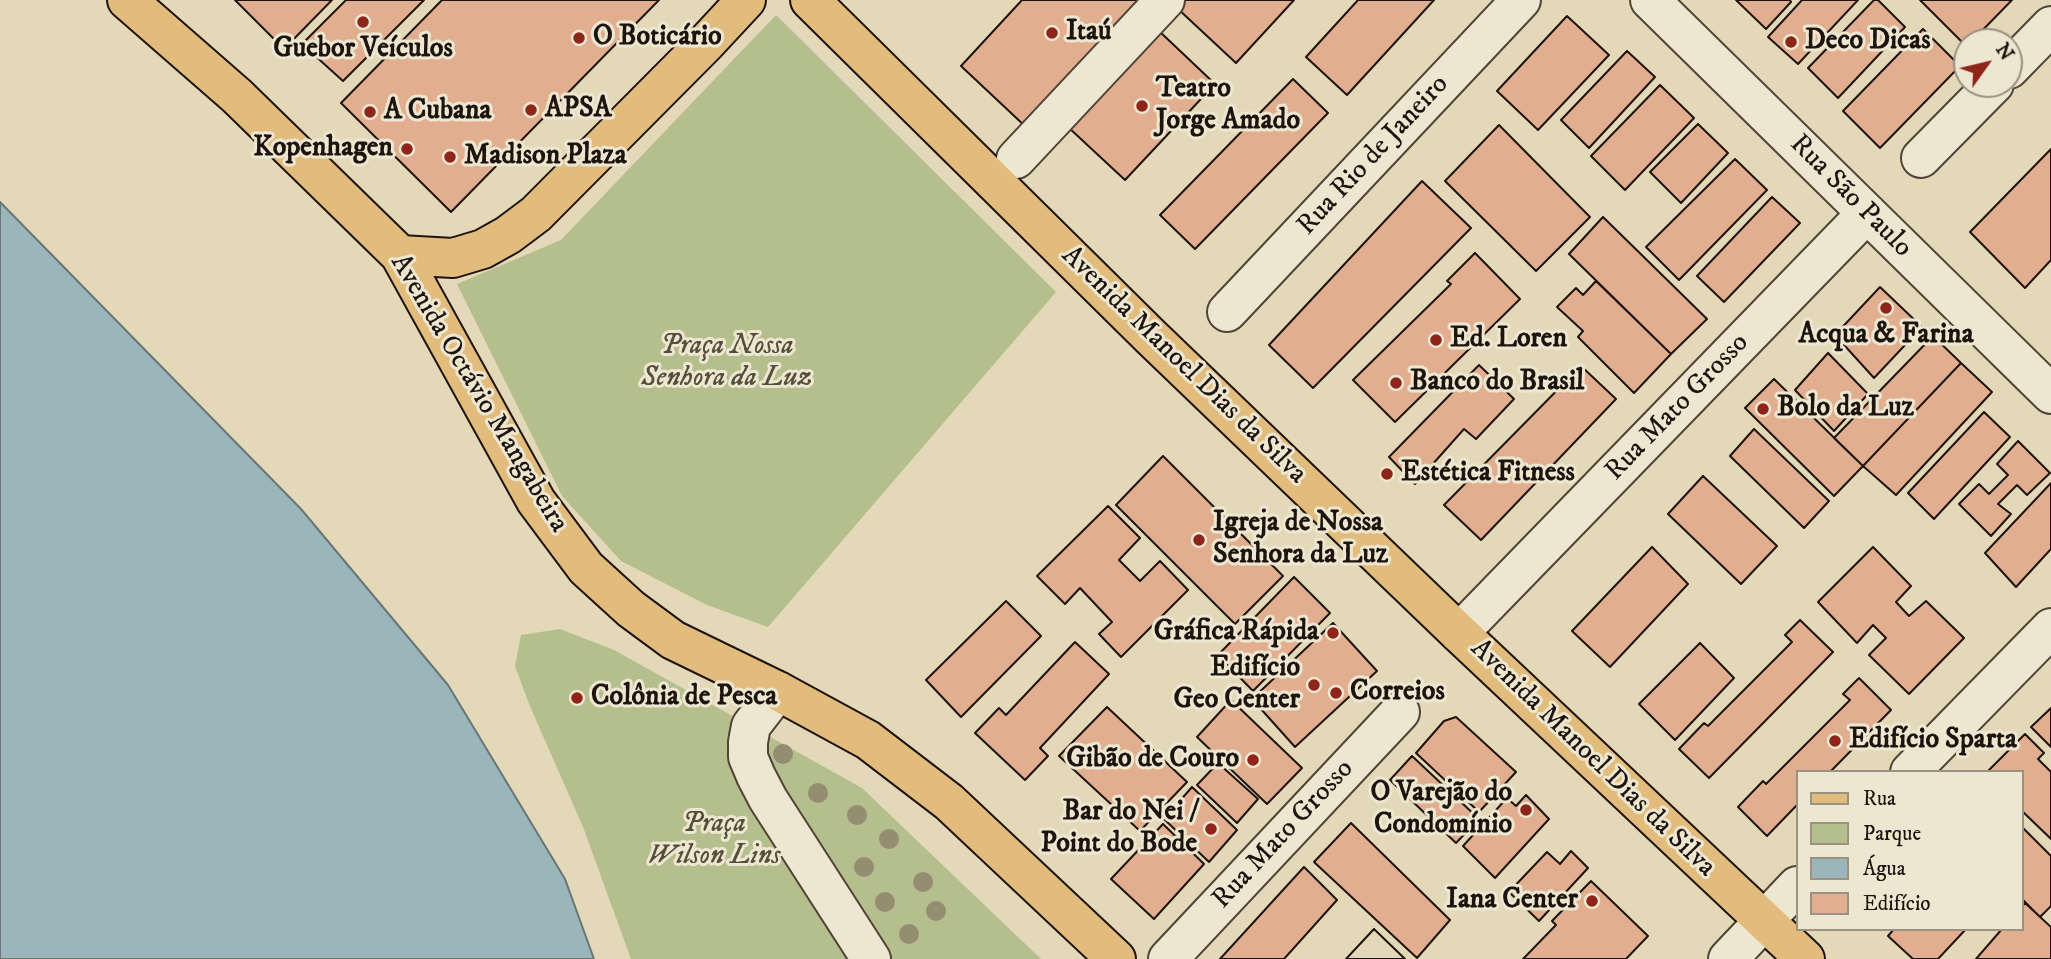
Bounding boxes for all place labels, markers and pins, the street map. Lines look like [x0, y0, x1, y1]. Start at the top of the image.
marker: Guebor Veículos [355, 14, 371, 30]
place label: Itaú [1066, 16, 1111, 50]
place label: O Boticário [593, 21, 722, 55]
marker: Itaú [1044, 25, 1060, 41]
place label: Deco Dicas [1805, 25, 1931, 59]
marker: O Boticário [571, 30, 587, 46]
place label: Guebor Veículos [273, 33, 453, 67]
marker: Deco Dicas [1783, 34, 1799, 50]
place label: Teatro Jorge Amado [1156, 73, 1300, 139]
place label: APSA [545, 93, 612, 127]
place label: A Cubana [384, 95, 492, 129]
marker: Teatro Jorge Amado [1134, 98, 1150, 114]
marker: APSA [523, 102, 539, 118]
marker: A Cubana [362, 104, 378, 120]
place label: Kopenhagen [253, 132, 393, 166]
place label: Madison Plaza [464, 140, 627, 174]
marker: Kopenhagen [399, 141, 415, 157]
marker: Madison Plaza [442, 149, 458, 165]
marker: Acqua & Farina [1878, 300, 1894, 316]
place label: Acqua & Farina [1798, 319, 1974, 353]
place label: Ed. Loren [1450, 323, 1567, 357]
marker: Ed. Loren [1428, 332, 1444, 348]
place label: Banco do Brasil [1410, 366, 1584, 400]
marker: Banco do Brasil [1388, 375, 1404, 391]
place label: Bolo da Luz [1777, 392, 1914, 426]
marker: Bolo da Luz [1755, 401, 1771, 417]
place label: Estética Fitness [1401, 457, 1575, 491]
marker: Estética Fitness [1379, 466, 1395, 482]
place label: Igreja de Nossa Senhora da Luz [1213, 507, 1388, 573]
marker: Igreja de Nossa Senhora da Luz [1191, 532, 1207, 548]
place label: Gráfica Rápida [1154, 616, 1319, 650]
marker: Gráfica Rápida [1325, 625, 1341, 641]
place label: Edifício Geo Center [1174, 652, 1300, 718]
place label: Correios [1350, 676, 1445, 710]
marker: Edifício Geo Center [1306, 677, 1322, 693]
place label: Colônia de Pesca [591, 681, 777, 715]
marker: Correios [1328, 685, 1344, 701]
marker: Colônia de Pesca [569, 690, 585, 706]
place label: Edifício Sparta [1849, 724, 2017, 758]
marker: Edifício Sparta [1827, 733, 1843, 749]
place label: Gibão de Couro [1066, 743, 1239, 777]
marker: Gibão de Couro [1245, 752, 1261, 768]
place label: O Varejão do Condomínio [1370, 777, 1512, 843]
place label: Bar do Nei / Point do Bode [1040, 796, 1197, 862]
marker: O Varejão do Condomínio [1518, 802, 1534, 818]
marker: Bar do Nei / Point do Bode [1203, 821, 1219, 837]
place label: Iana Center [1446, 884, 1578, 918]
marker: Iana Center [1584, 893, 1600, 909]

